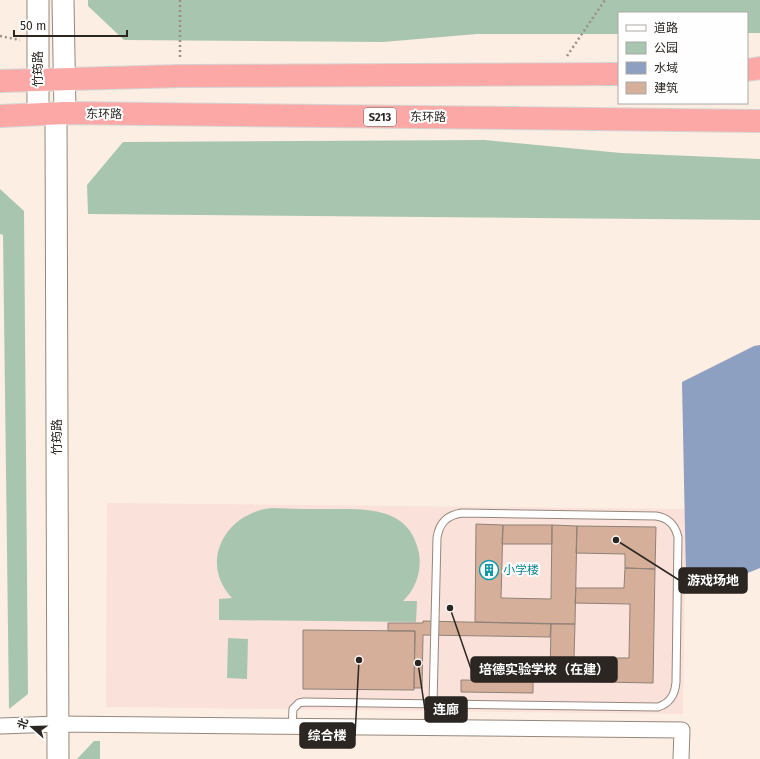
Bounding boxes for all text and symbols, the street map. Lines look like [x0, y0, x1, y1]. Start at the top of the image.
scale bar [14, 12, 127, 38]
legend [618, 12, 748, 104]
text: 50 m [20, 19, 46, 33]
text: 道路 [654, 21, 678, 35]
text: 公园 [654, 41, 678, 55]
street label: 竹筠路 [31, 51, 45, 87]
text: 水域 [654, 61, 678, 75]
text: 建筑 [654, 81, 678, 95]
street label: 东环路 [86, 107, 122, 121]
road number: S213 [364, 108, 396, 126]
street label: 东环路 [410, 110, 446, 124]
street label: 竹筠路 [50, 419, 64, 455]
building icon: 小学楼 [478, 559, 500, 581]
place label: 小学楼 [503, 563, 539, 577]
callout: 游戏场地 [679, 568, 747, 593]
text: 游戏场地 [687, 573, 739, 588]
callout: 培德实验学校（在建） [471, 657, 617, 682]
text: 培德实验学校（在建） [479, 662, 609, 677]
callout: 连廊 [425, 697, 467, 722]
text: 连廊 [433, 702, 459, 717]
north arrow [12, 707, 52, 747]
text: 北 [15, 716, 31, 731]
callout: 综合楼 [300, 723, 355, 748]
text: 综合楼 [307, 728, 347, 743]

